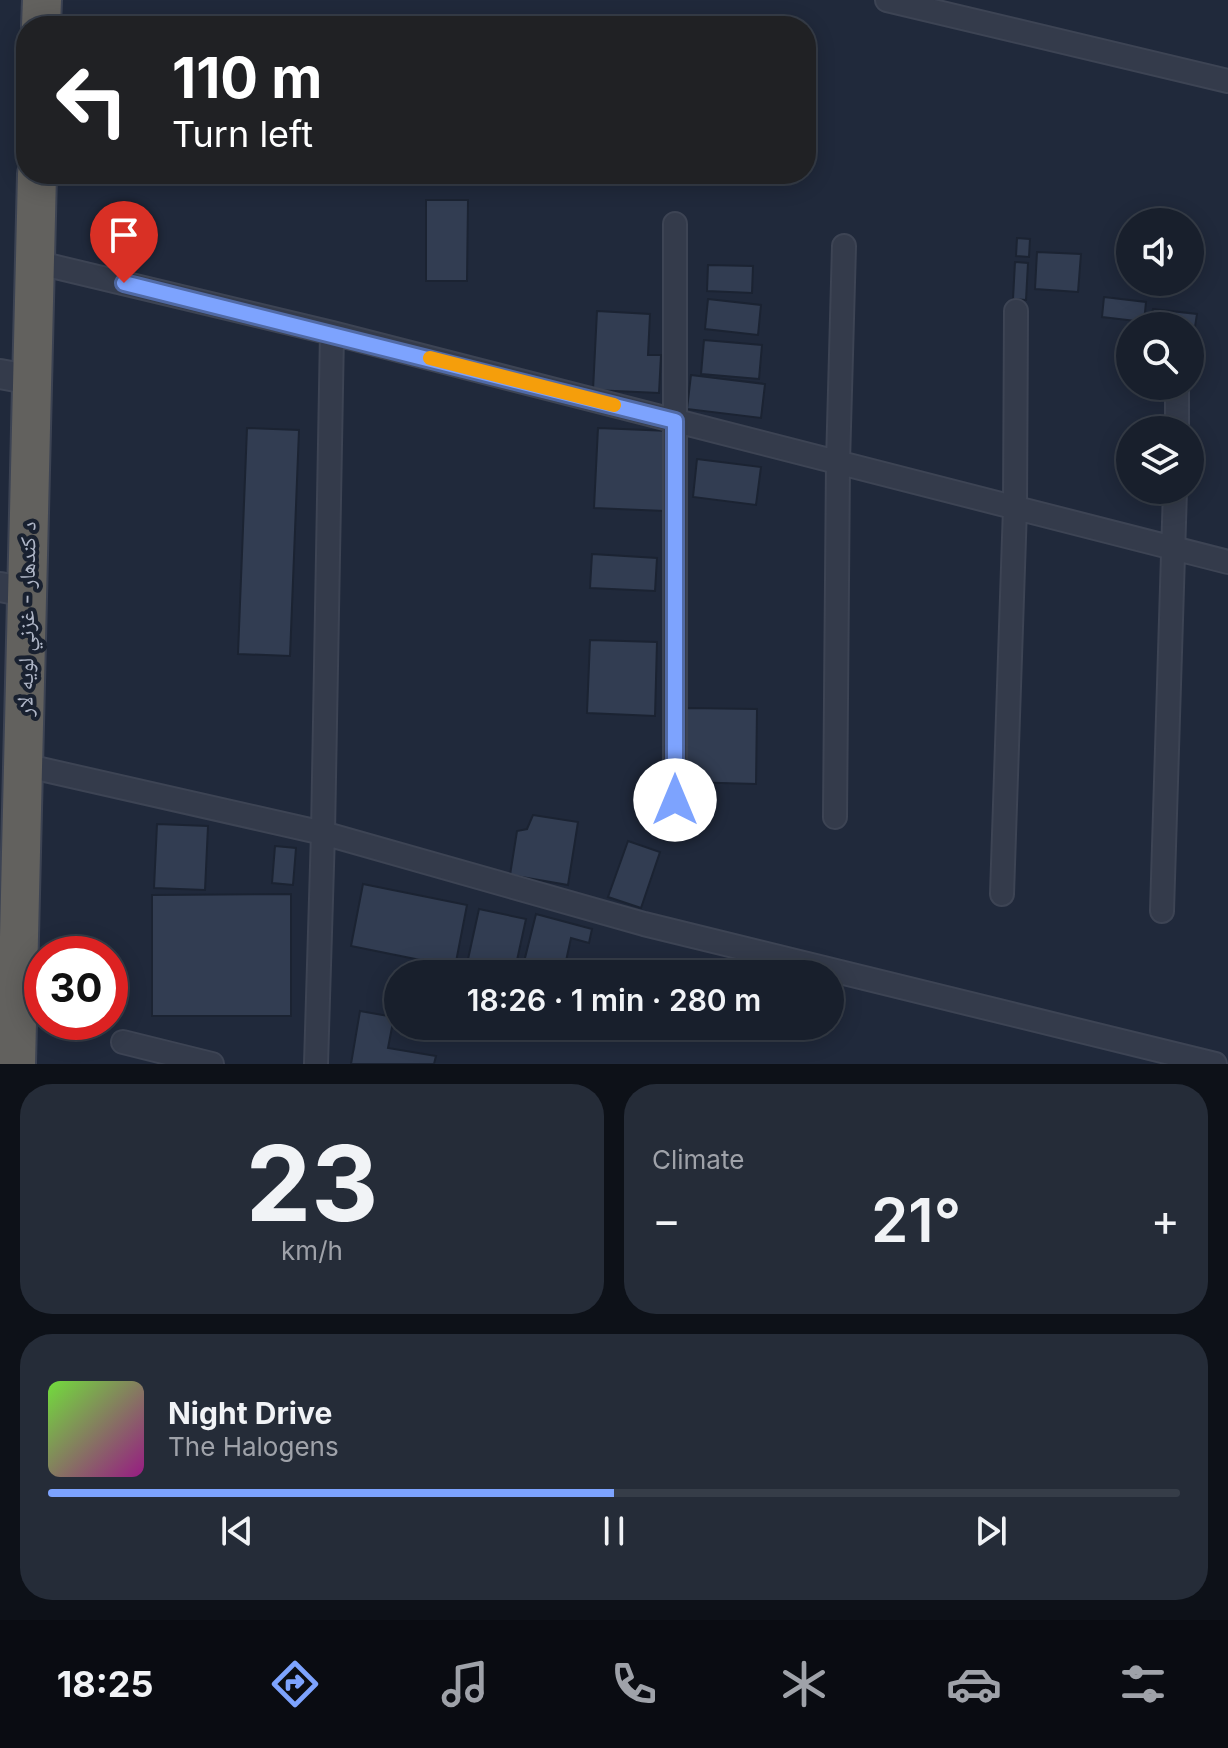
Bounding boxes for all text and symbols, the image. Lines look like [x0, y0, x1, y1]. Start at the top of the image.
text: 110 m [172, 44, 322, 112]
icon: left [40, 48, 144, 152]
text: Turn left [172, 112, 313, 156]
pin [90, 201, 158, 283]
map controls [1116, 208, 1204, 504]
button: sound [1116, 208, 1204, 296]
icon: arrive [102, 213, 146, 257]
button: search [1116, 312, 1204, 400]
button: layers [1116, 416, 1204, 504]
street label: د کندهار - غزني لويه لار [11, 521, 45, 718]
position arrow [633, 758, 717, 842]
speed limit sign: 30 [24, 936, 128, 1040]
text: 18:26 · 1 min · 280 m [467, 982, 761, 1018]
text: 23 [246, 1120, 378, 1246]
text: Climate [652, 1144, 744, 1175]
text: 21° [871, 1184, 961, 1256]
text: − [652, 1193, 681, 1247]
text: + [1151, 1193, 1180, 1247]
text: km/h [281, 1235, 343, 1266]
text: Night Drive [168, 1395, 332, 1431]
text: The Halogens [168, 1431, 339, 1462]
icon: previous [215, 1509, 259, 1553]
icon: pause [592, 1509, 636, 1553]
icon: next [969, 1509, 1013, 1553]
icon: directions [267, 1656, 323, 1712]
icon: music [437, 1656, 493, 1712]
icon: phone [606, 1656, 662, 1712]
icon: climate [776, 1656, 832, 1712]
icon: car [946, 1656, 1002, 1712]
icon: filters [1115, 1656, 1171, 1712]
text: 18:25 [57, 1662, 153, 1706]

